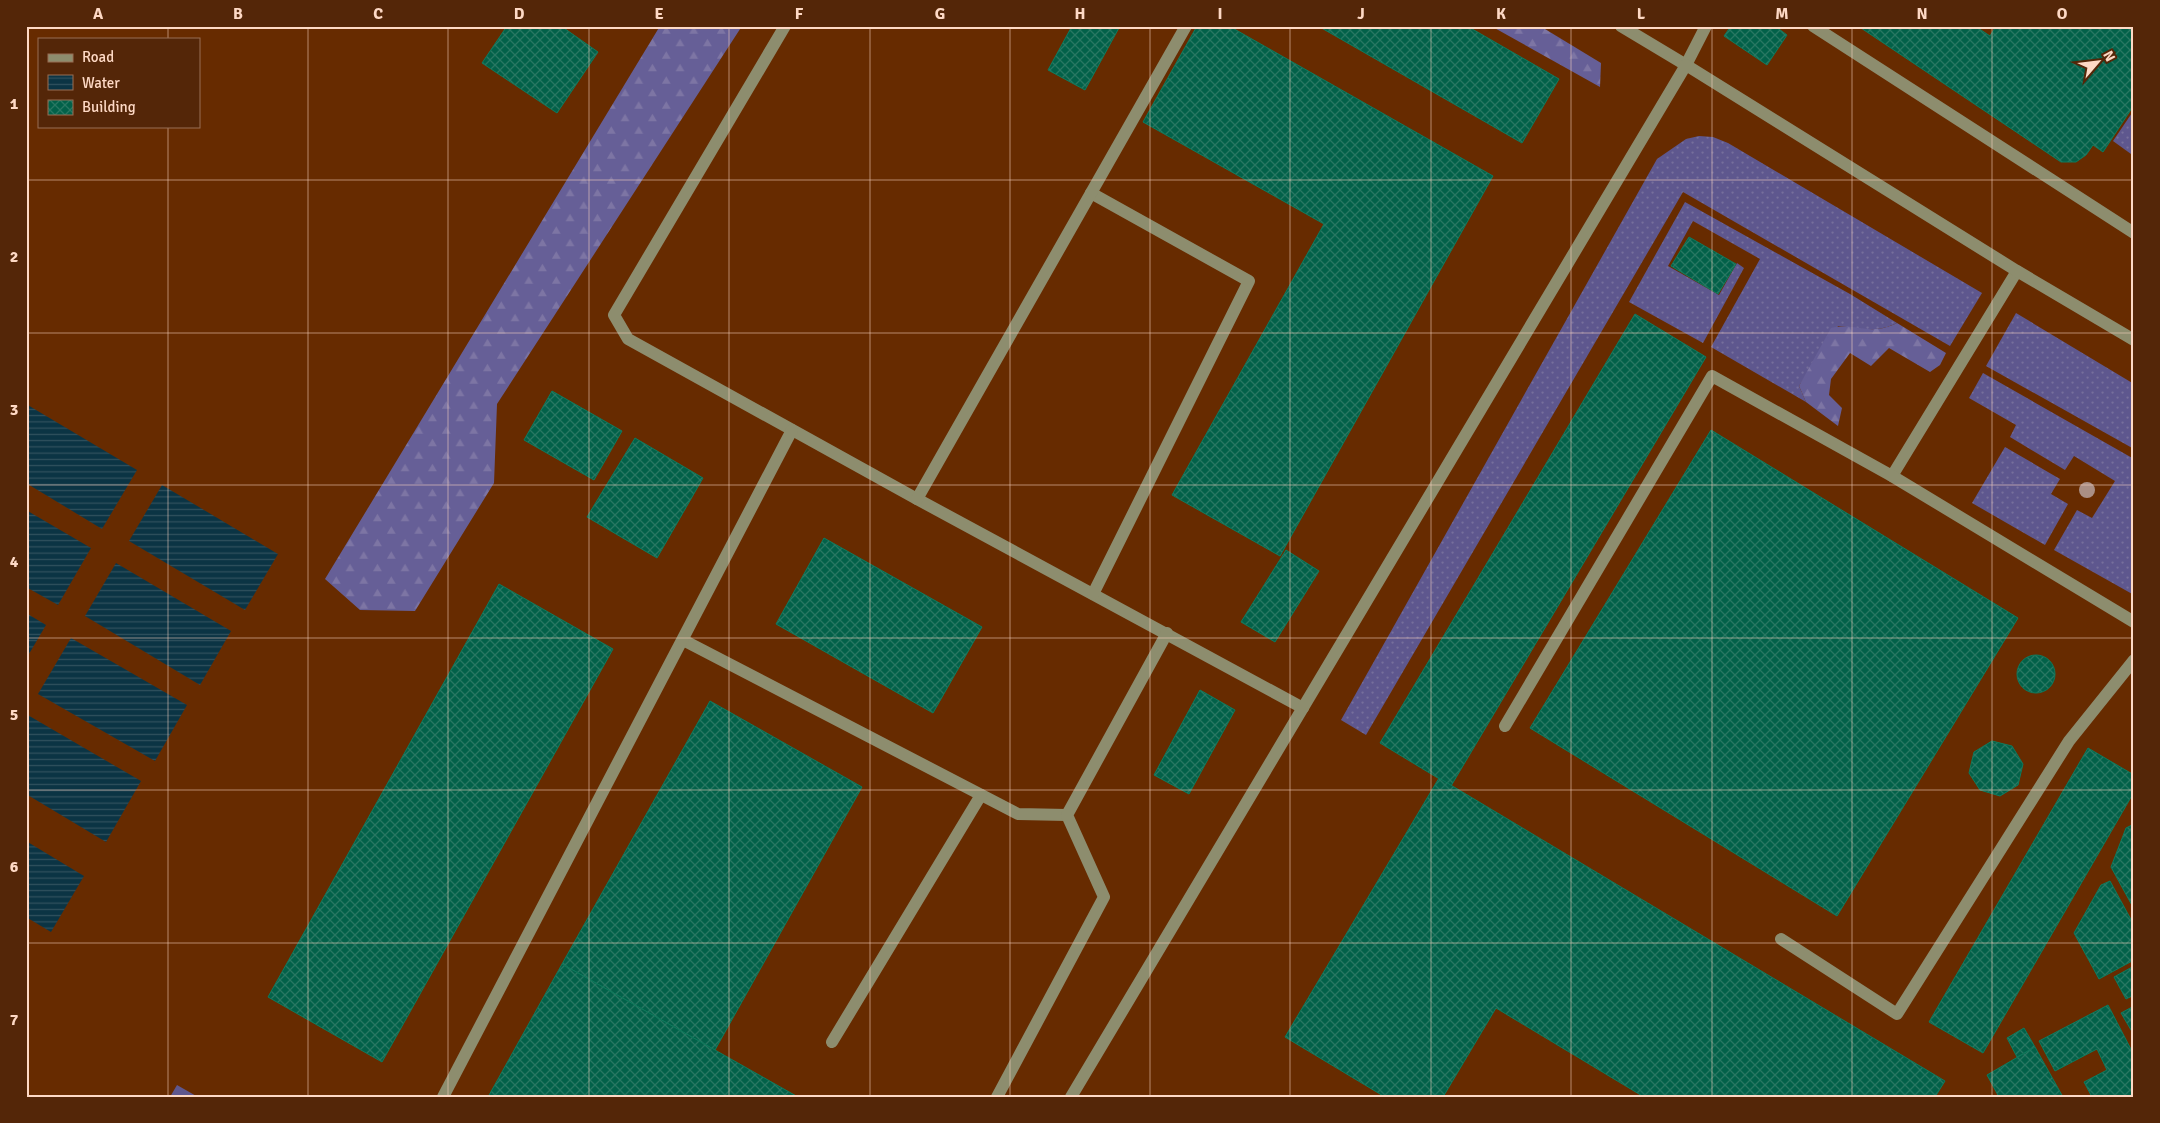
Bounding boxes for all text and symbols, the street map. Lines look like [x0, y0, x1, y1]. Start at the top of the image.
text: A [93, 4, 104, 24]
text: B [233, 4, 243, 24]
text: C [373, 4, 383, 24]
text: D [514, 4, 525, 24]
text: E [654, 4, 664, 24]
text: F [795, 4, 804, 24]
text: G [935, 4, 945, 24]
text: H [1075, 4, 1085, 24]
text: I [1217, 4, 1223, 24]
text: J [1357, 4, 1365, 24]
text: K [1496, 4, 1506, 24]
text: L [1637, 4, 1646, 24]
text: M [1775, 4, 1789, 24]
text: N [1916, 4, 1928, 24]
text: O [2057, 4, 2068, 24]
legend [38, 38, 200, 128]
north arrow [2072, 38, 2122, 88]
text: Road [82, 48, 114, 66]
text: N [2099, 48, 2119, 64]
text: Water [82, 74, 120, 92]
text: 1 [10, 94, 19, 114]
text: Building [82, 98, 136, 116]
text: 2 [10, 247, 18, 267]
text: 3 [10, 400, 18, 420]
text: 4 [10, 552, 19, 572]
text: 5 [10, 705, 18, 725]
text: 6 [10, 857, 19, 877]
text: 7 [10, 1010, 19, 1030]

